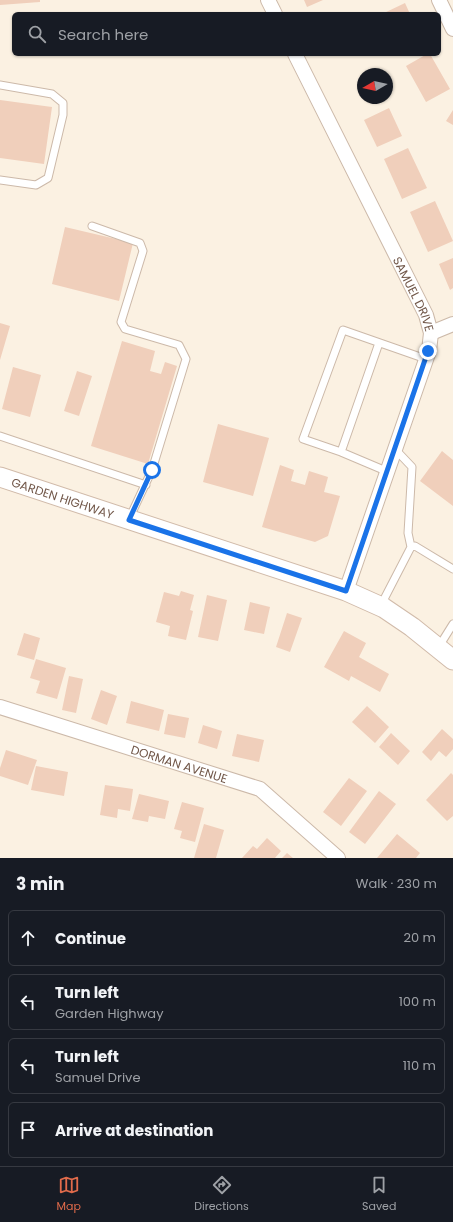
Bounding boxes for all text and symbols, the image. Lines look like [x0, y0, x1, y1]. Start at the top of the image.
search box [12, 12, 441, 56]
icon: search [26, 23, 48, 45]
text: Search here [58, 24, 148, 45]
north arrow [357, 68, 393, 104]
street label: SAMUEL DRIVE [389, 253, 439, 333]
route end [419, 342, 437, 360]
route start [143, 461, 161, 479]
street label: GARDEN HIGHWAY [9, 473, 116, 522]
street label: DORMAN AVENUE [129, 740, 230, 787]
text: 3 min [16, 872, 64, 896]
text: Walk · 230 m [356, 874, 437, 893]
icon: ahead [17, 927, 39, 949]
text: Continue [55, 928, 126, 949]
text: 20 m [403, 928, 436, 947]
text: Turn left [55, 982, 119, 1003]
icon: left [17, 991, 39, 1013]
text: 100 m [399, 992, 436, 1011]
text: Garden Highway [55, 1004, 163, 1023]
text: Turn left [55, 1046, 119, 1067]
icon: left [17, 1055, 39, 1077]
text: 110 m [403, 1056, 436, 1075]
text: Samuel Drive [55, 1068, 140, 1087]
icon: arrive [17, 1119, 39, 1141]
text: Arrive at destination [55, 1120, 213, 1141]
tab: Map [57, 1174, 81, 1215]
tab: Directions [194, 1174, 249, 1215]
tab: Saved [362, 1174, 396, 1215]

